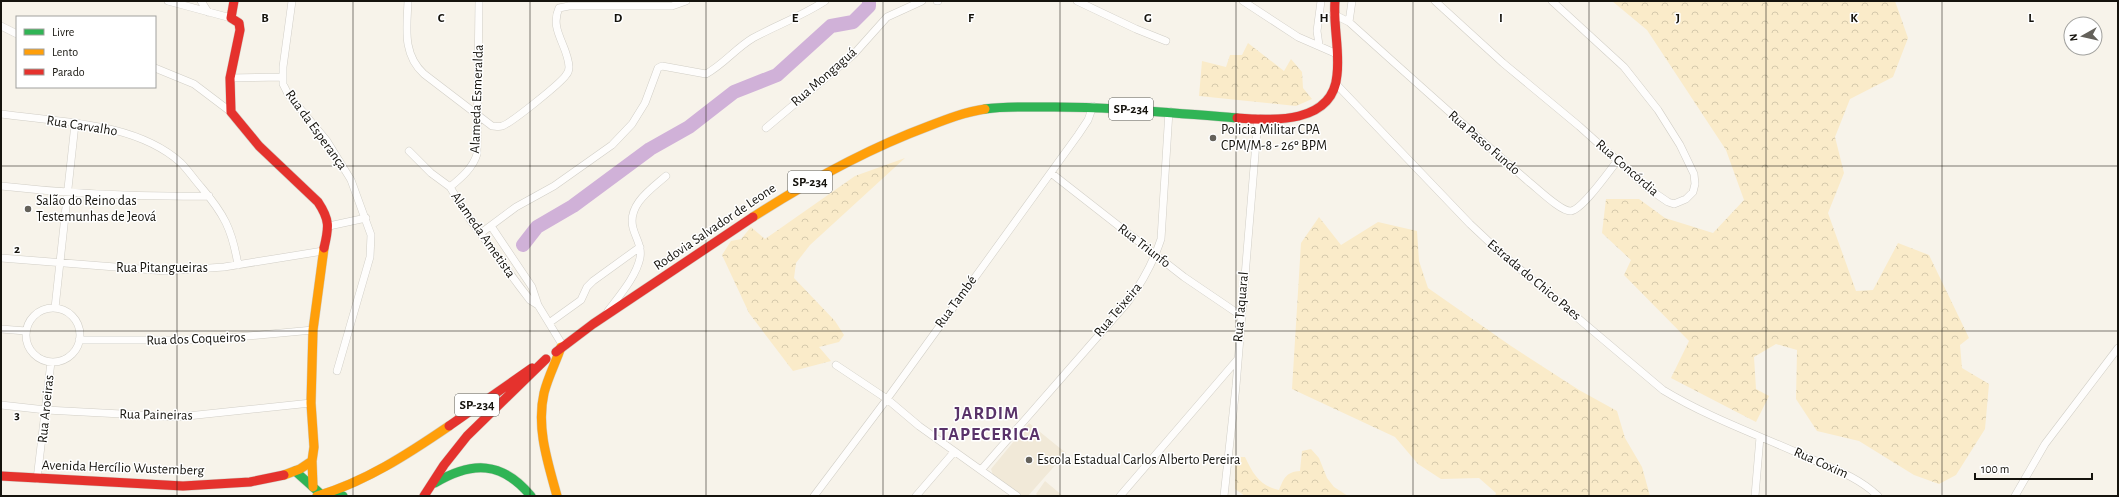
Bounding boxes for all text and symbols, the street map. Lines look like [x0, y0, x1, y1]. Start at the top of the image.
text: B [261, 12, 269, 25]
text: C [438, 12, 445, 25]
text: D [614, 12, 623, 25]
text: E [792, 12, 799, 25]
text: F [968, 12, 975, 25]
text: G [1144, 12, 1152, 25]
text: H [1319, 12, 1329, 25]
text: I [1499, 12, 1503, 25]
text: J [1676, 12, 1680, 25]
text: K [1850, 12, 1858, 25]
text: L [2028, 12, 2034, 25]
legend [16, 16, 156, 88]
north arrow [2063, 16, 2103, 56]
text: Livre [52, 26, 74, 38]
text: N [2068, 33, 2080, 42]
street label: Alameda Esmeralda [468, 44, 486, 154]
street label: Rua Mongaguá [789, 45, 860, 109]
text: Lento [52, 46, 78, 58]
text: Parado [52, 66, 85, 78]
street label: Rua da Esperança [283, 88, 350, 173]
road number: SP-234 [1109, 98, 1153, 120]
street label: Rua Passo Fundo [1445, 108, 1523, 178]
street label: Rua Carvalho [46, 113, 119, 139]
place label: Policia Militar CPA CPM/M-8 - 26º BPM [1221, 123, 1327, 153]
marker: Policia Militar CPA CPM/M-8 - 26º BPM [1208, 133, 1218, 143]
street label: Rua Concórdia [1593, 137, 1661, 199]
road number: SP-234 [788, 171, 832, 193]
street label: Rodovia Salvador de Leone [651, 181, 779, 273]
street label: Alameda Ametista [448, 190, 518, 281]
place label: Salão do Reino das Testemunhas de Jeová [36, 194, 157, 224]
marker: Salão do Reino das Testemunhas de Jeová [23, 204, 33, 214]
street label: Rua Triunfo [1115, 221, 1173, 271]
street label: Estrada do Chico Paes [1485, 237, 1583, 323]
text: 2 [14, 243, 20, 256]
street label: Rua Pitangueiras [116, 261, 208, 275]
street label: Rua Taquaral [1231, 271, 1251, 343]
street label: Rua També [933, 273, 979, 331]
street label: Rua Teixeira [1092, 280, 1145, 340]
street label: Rua dos Coqueiros [146, 330, 246, 348]
street label: Rua Aroeiras [35, 374, 57, 444]
road number: SP-234 [455, 394, 499, 416]
district label: JARDIM ITAPECERICA [933, 405, 1041, 444]
street label: Rua Paineiras [119, 407, 193, 423]
text: 3 [14, 409, 20, 422]
street label: Rua Coxim [1792, 445, 1850, 481]
place label: Escola Estadual Carlos Alberto Pereira [1037, 453, 1241, 467]
marker: Escola Estadual Carlos Alberto Pereira [1024, 455, 1034, 465]
scale bar [1975, 455, 2092, 481]
street label: Avenida Hercílio Wustemberg [41, 458, 205, 478]
text: 100 m [1981, 463, 2009, 475]

